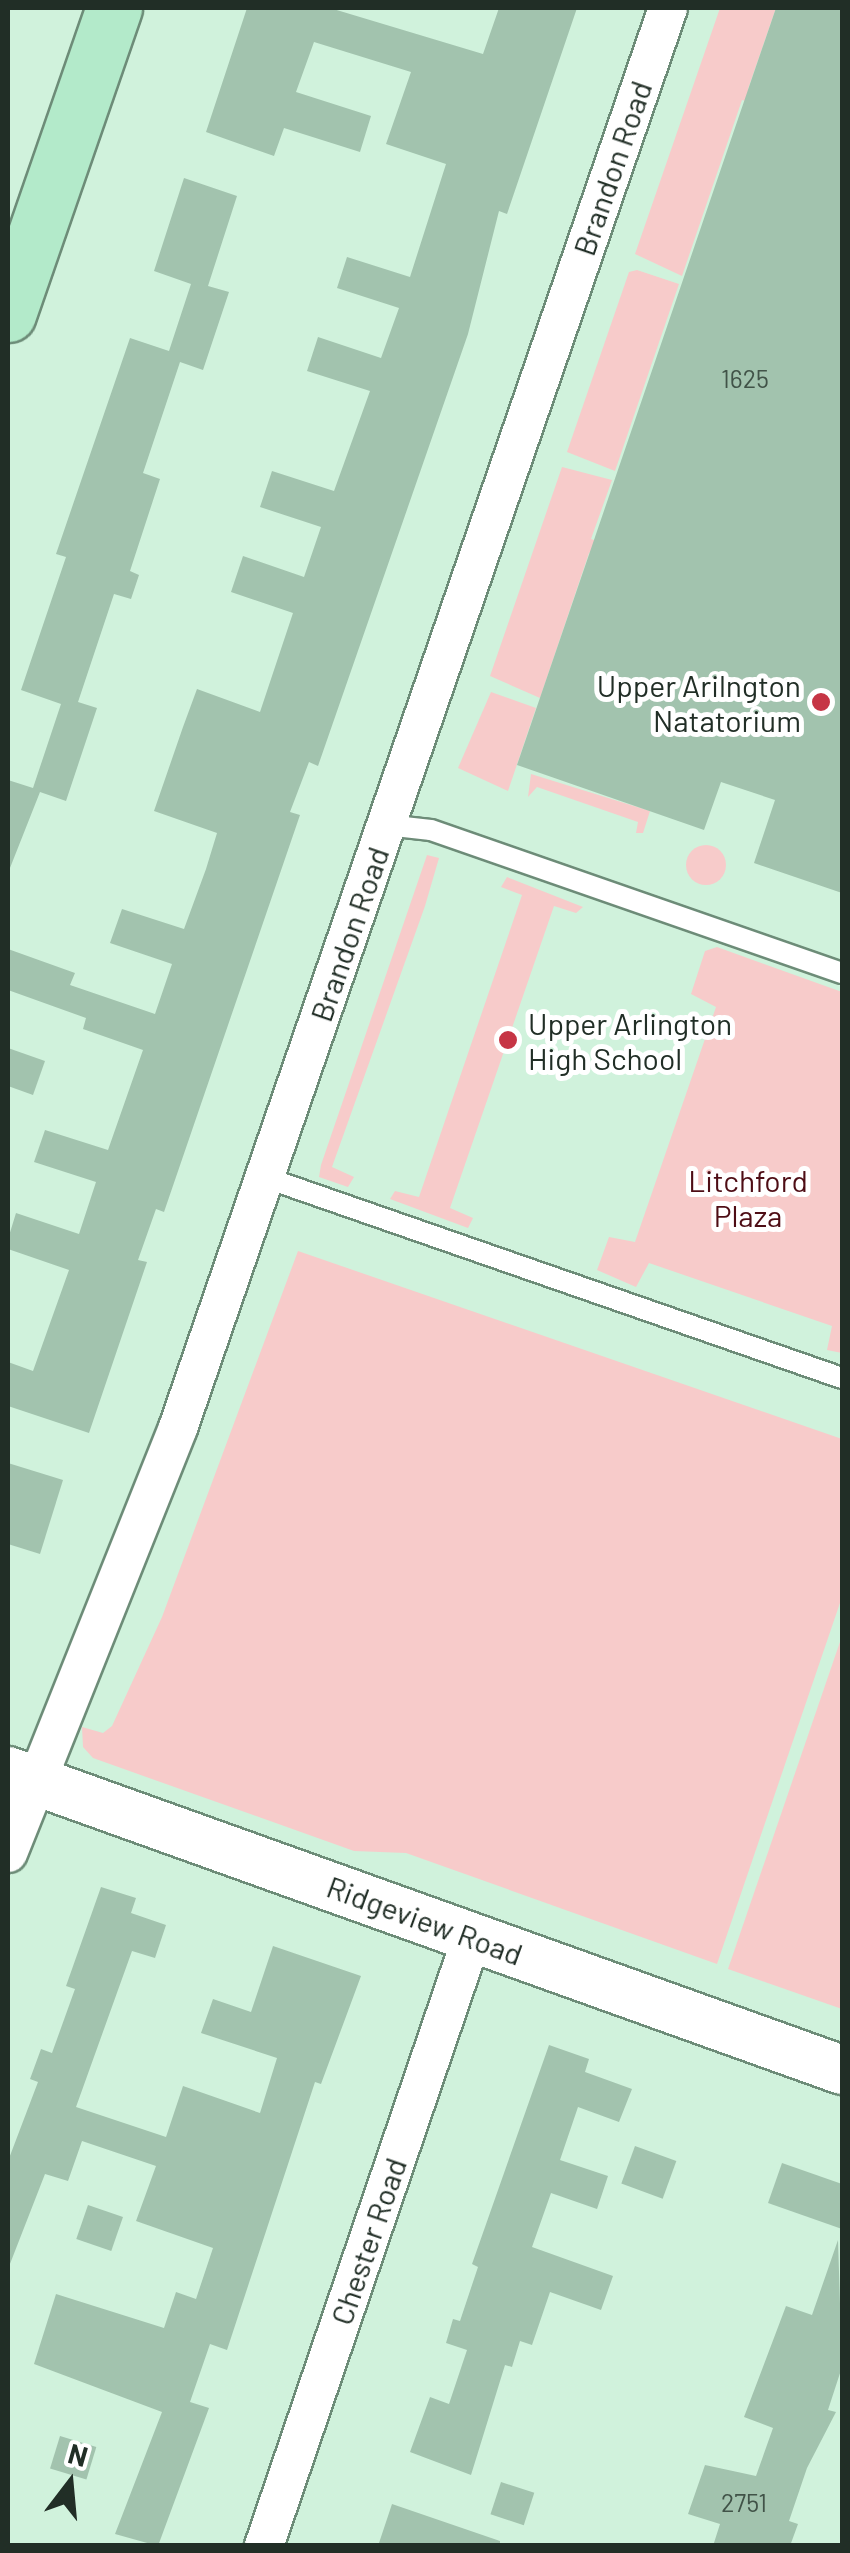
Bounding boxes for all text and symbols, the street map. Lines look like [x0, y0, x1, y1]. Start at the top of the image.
street label: Brandon Road [565, 76, 659, 260]
house number: 1625 [721, 363, 769, 393]
place label: Upper Arilngton Natatorium [597, 667, 801, 738]
marker: Upper Arilngton Natatorium [810, 691, 832, 713]
street label: Brandon Road [302, 842, 396, 1026]
place label: Upper Arlington High School [528, 1005, 732, 1076]
marker: Upper Arlington High School [497, 1029, 519, 1051]
park label: Litchford Plaza [688, 1162, 808, 1232]
street label: Ridgeview Road [322, 1868, 528, 1972]
street label: Chester Road [323, 2153, 413, 2329]
north arrow [20, 2433, 120, 2533]
text: N [65, 2435, 92, 2473]
house number: 2751 [721, 2487, 767, 2517]

